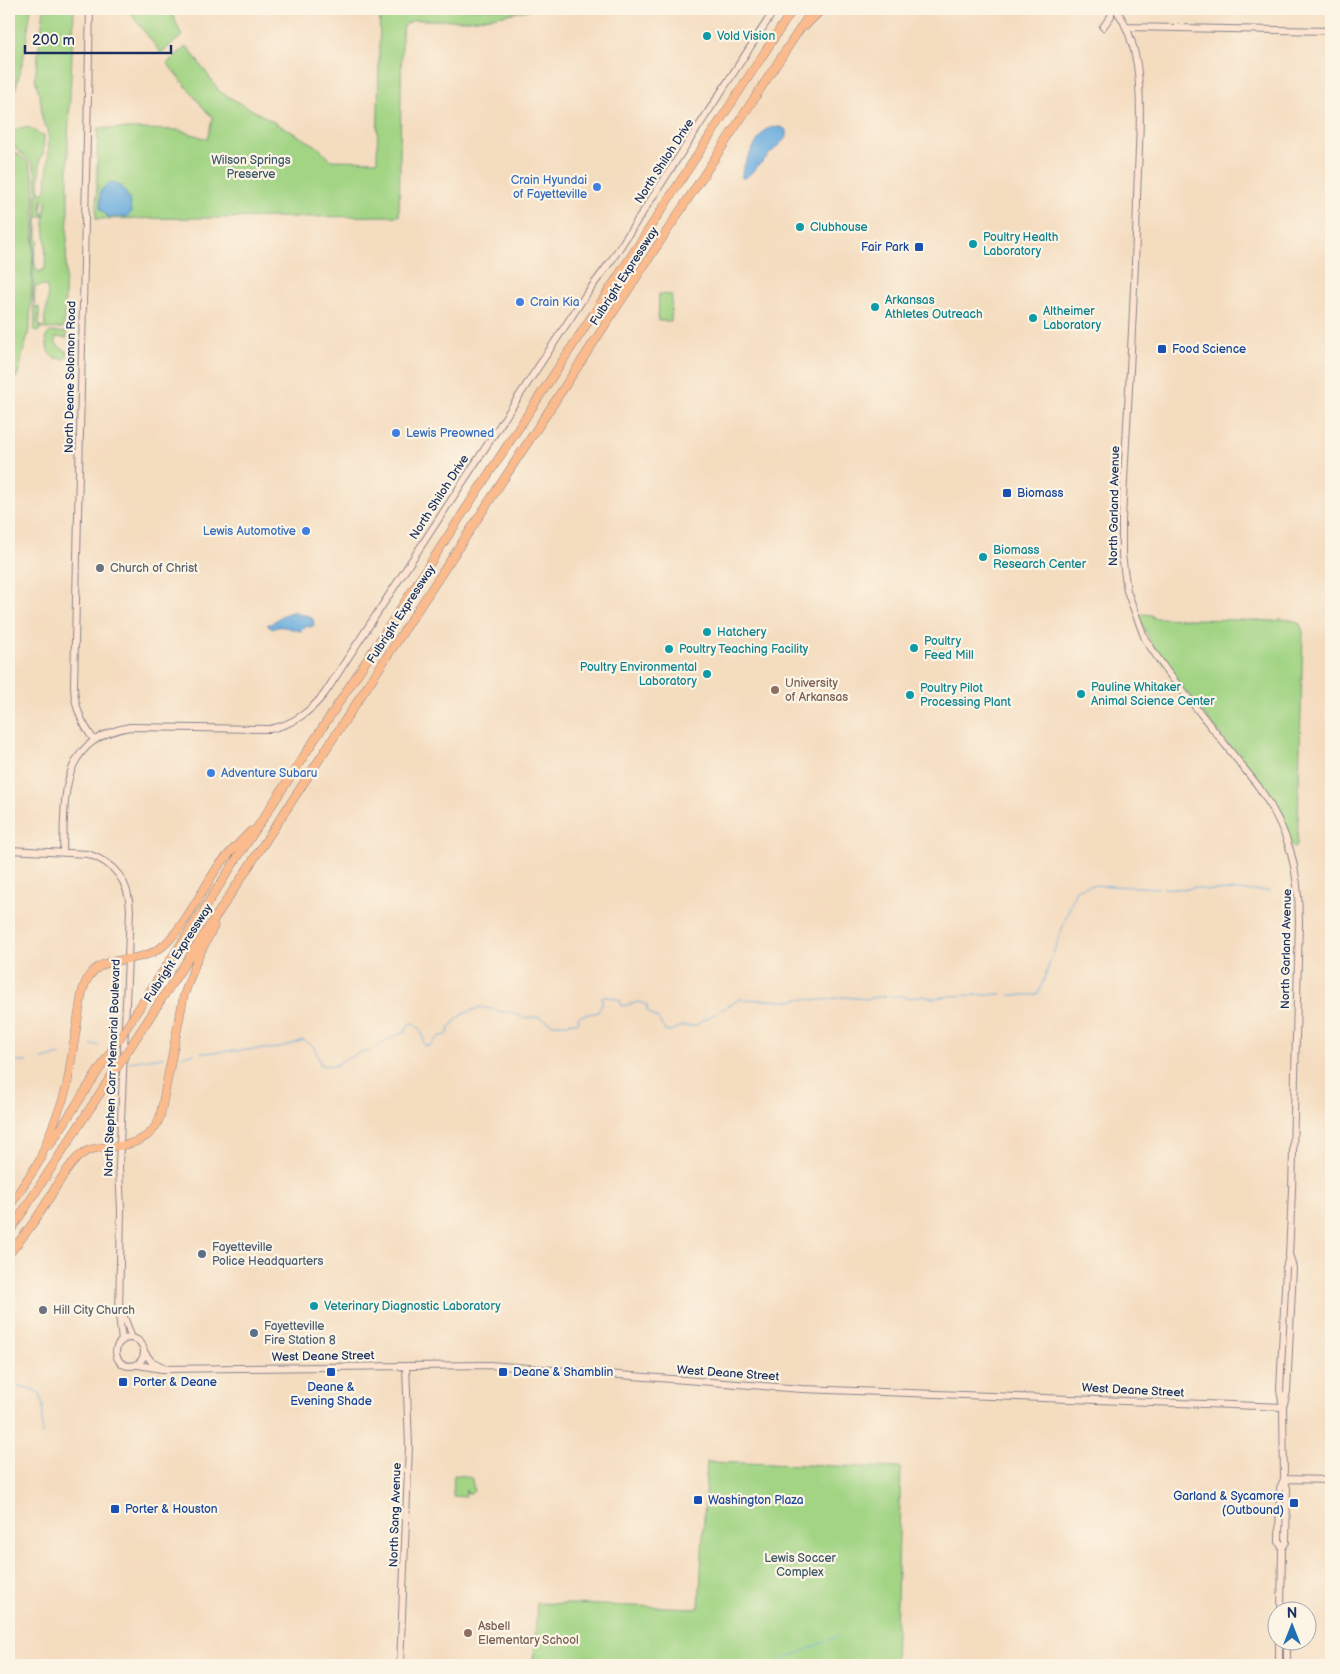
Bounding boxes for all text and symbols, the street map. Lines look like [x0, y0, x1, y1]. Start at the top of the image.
scale bar [25, 22, 171, 54]
place label: Vold Vision [717, 29, 775, 44]
marker: Vold Vision [701, 30, 713, 42]
text: 200 m [32, 31, 75, 50]
street label: North Shiloh Drive [631, 116, 697, 206]
park label: Wilson Springs Preserve [211, 153, 291, 182]
place label: Crain Hyundai of Fayetteville [511, 173, 587, 202]
marker: Crain Hyundai of Fayetteville [591, 181, 603, 193]
place label: Clubhouse [810, 220, 868, 235]
marker: Clubhouse [794, 221, 806, 233]
street label: Fulbright Expressway [587, 224, 662, 328]
place label: Poultry Health Laboratory [983, 230, 1059, 259]
marker: Poultry Health Laboratory [967, 238, 979, 250]
place label: Fair Park [861, 240, 909, 255]
marker: Fair Park [913, 241, 925, 253]
place label: Arkansas Athletes Outreach [885, 293, 983, 322]
place label: Crain Kia [530, 295, 580, 310]
marker: Crain Kia [514, 296, 526, 308]
street label: North Deane Solomon Road [62, 301, 79, 453]
marker: Arkansas Athletes Outreach [869, 301, 881, 313]
place label: Altheimer Laboratory [1043, 304, 1102, 333]
marker: Altheimer Laboratory [1027, 312, 1039, 324]
place label: Food Science [1172, 342, 1246, 357]
marker: Food Science [1156, 343, 1168, 355]
place label: Lewis Preowned [406, 426, 494, 441]
marker: Lewis Preowned [390, 427, 402, 439]
street label: North Garland Avenue [1106, 446, 1123, 566]
street label: North Shiloh Drive [406, 452, 472, 542]
place label: Biomass [1017, 486, 1064, 501]
marker: Biomass [1001, 487, 1013, 499]
place label: Lewis Automotive [203, 524, 296, 539]
marker: Lewis Automotive [300, 525, 312, 537]
place label: Biomass Research Center [993, 543, 1087, 572]
marker: Biomass Research Center [977, 551, 989, 563]
place label: Church of Christ [110, 561, 198, 576]
marker: Church of Christ [94, 562, 106, 574]
street label: Fulbright Expressway [364, 562, 439, 666]
place label: Hatchery [717, 625, 767, 640]
marker: Hatchery [701, 626, 713, 638]
place label: Poultry Feed Mill [924, 634, 974, 663]
place label: Poultry Teaching Facility [679, 642, 809, 657]
marker: Poultry Feed Mill [908, 642, 920, 654]
marker: Poultry Teaching Facility [663, 643, 675, 655]
place label: Poultry Environmental Laboratory [580, 660, 698, 689]
marker: Poultry Environmental Laboratory [701, 668, 713, 680]
place label: University of Arkansas [785, 676, 848, 705]
place label: Pauline Whitaker Animal Science Center [1091, 680, 1215, 709]
place label: Poultry Pilot Processing Plant [920, 681, 1011, 710]
marker: University of Arkansas [769, 684, 781, 696]
marker: Pauline Whitaker Animal Science Center [1075, 688, 1087, 700]
marker: Poultry Pilot Processing Plant [904, 689, 916, 701]
place label: Adventure Subaru [221, 766, 318, 781]
marker: Adventure Subaru [205, 767, 217, 779]
street label: North Garland Avenue [1278, 889, 1295, 1009]
street label: Fulbright Expressway [141, 901, 216, 1005]
street label: North Stephen Carr Memorial Boulevard [101, 959, 124, 1177]
place label: Fayetteville Police Headquarters [212, 1240, 323, 1269]
marker: Fayetteville Police Headquarters [196, 1248, 208, 1260]
place label: Veterinary Diagnostic Laboratory [324, 1299, 501, 1314]
marker: Veterinary Diagnostic Laboratory [308, 1300, 320, 1312]
place label: Hill City Church [53, 1303, 135, 1318]
marker: Hill City Church [37, 1304, 49, 1316]
place label: Fayetteville Fire Station 8 [264, 1319, 336, 1348]
marker: Fayetteville Fire Station 8 [248, 1327, 260, 1339]
street label: West Deane Street [272, 1348, 375, 1365]
street label: West Deane Street [676, 1362, 780, 1385]
place label: Deane & Shamblin [513, 1365, 614, 1380]
marker: Deane & Evening Shade [325, 1366, 337, 1378]
marker: Deane & Shamblin [497, 1366, 509, 1378]
place label: Porter & Deane [133, 1375, 217, 1390]
marker: Porter & Deane [117, 1376, 129, 1388]
place label: Deane & Evening Shade [290, 1380, 372, 1409]
street label: West Deane Street [1081, 1380, 1185, 1401]
street label: North Sang Avenue [386, 1462, 405, 1568]
place label: Garland & Sycamore (Outbound) [1173, 1489, 1284, 1518]
place label: Washington Plaza [708, 1493, 804, 1508]
marker: Washington Plaza [692, 1494, 704, 1506]
marker: Garland & Sycamore (Outbound) [1288, 1497, 1300, 1509]
place label: Porter & Houston [125, 1502, 218, 1517]
marker: Porter & Houston [109, 1503, 121, 1515]
park label: Lewis Soccer Complex [764, 1551, 837, 1580]
north arrow [1268, 1602, 1318, 1652]
text: N [1287, 1605, 1297, 1622]
place label: Asbell Elementary School [478, 1619, 579, 1648]
marker: Asbell Elementary School [462, 1627, 474, 1639]

